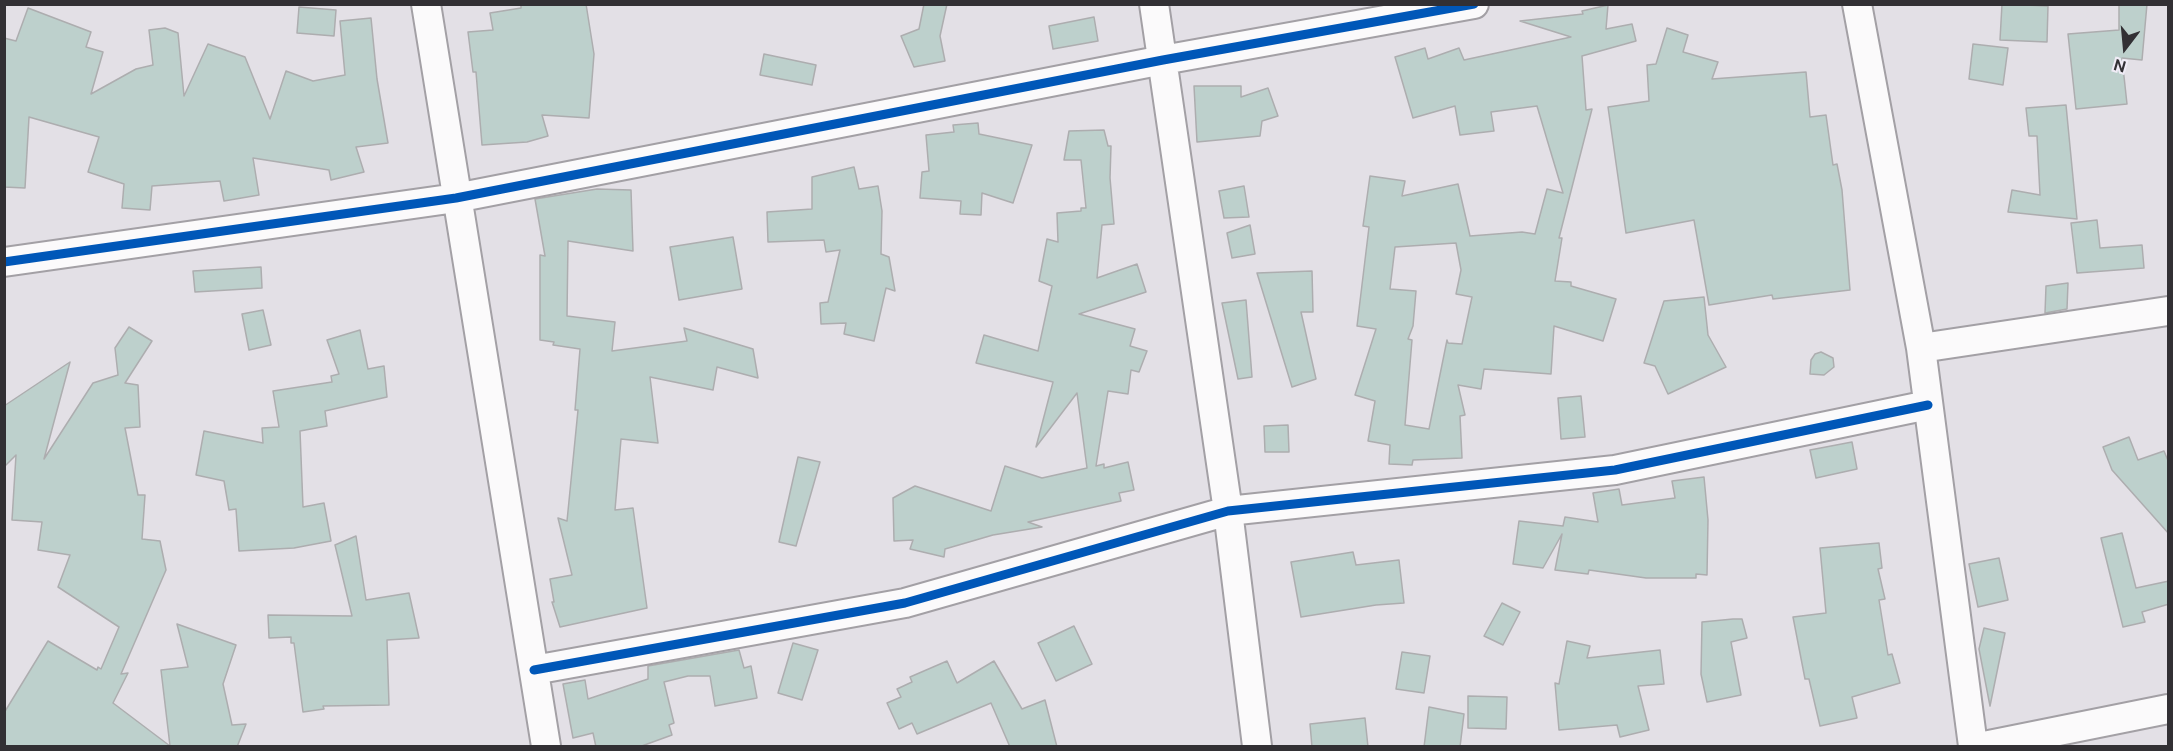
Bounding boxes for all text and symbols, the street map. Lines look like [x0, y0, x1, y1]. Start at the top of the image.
north arrow [2095, 18, 2155, 78]
text: N [2111, 54, 2128, 77]

